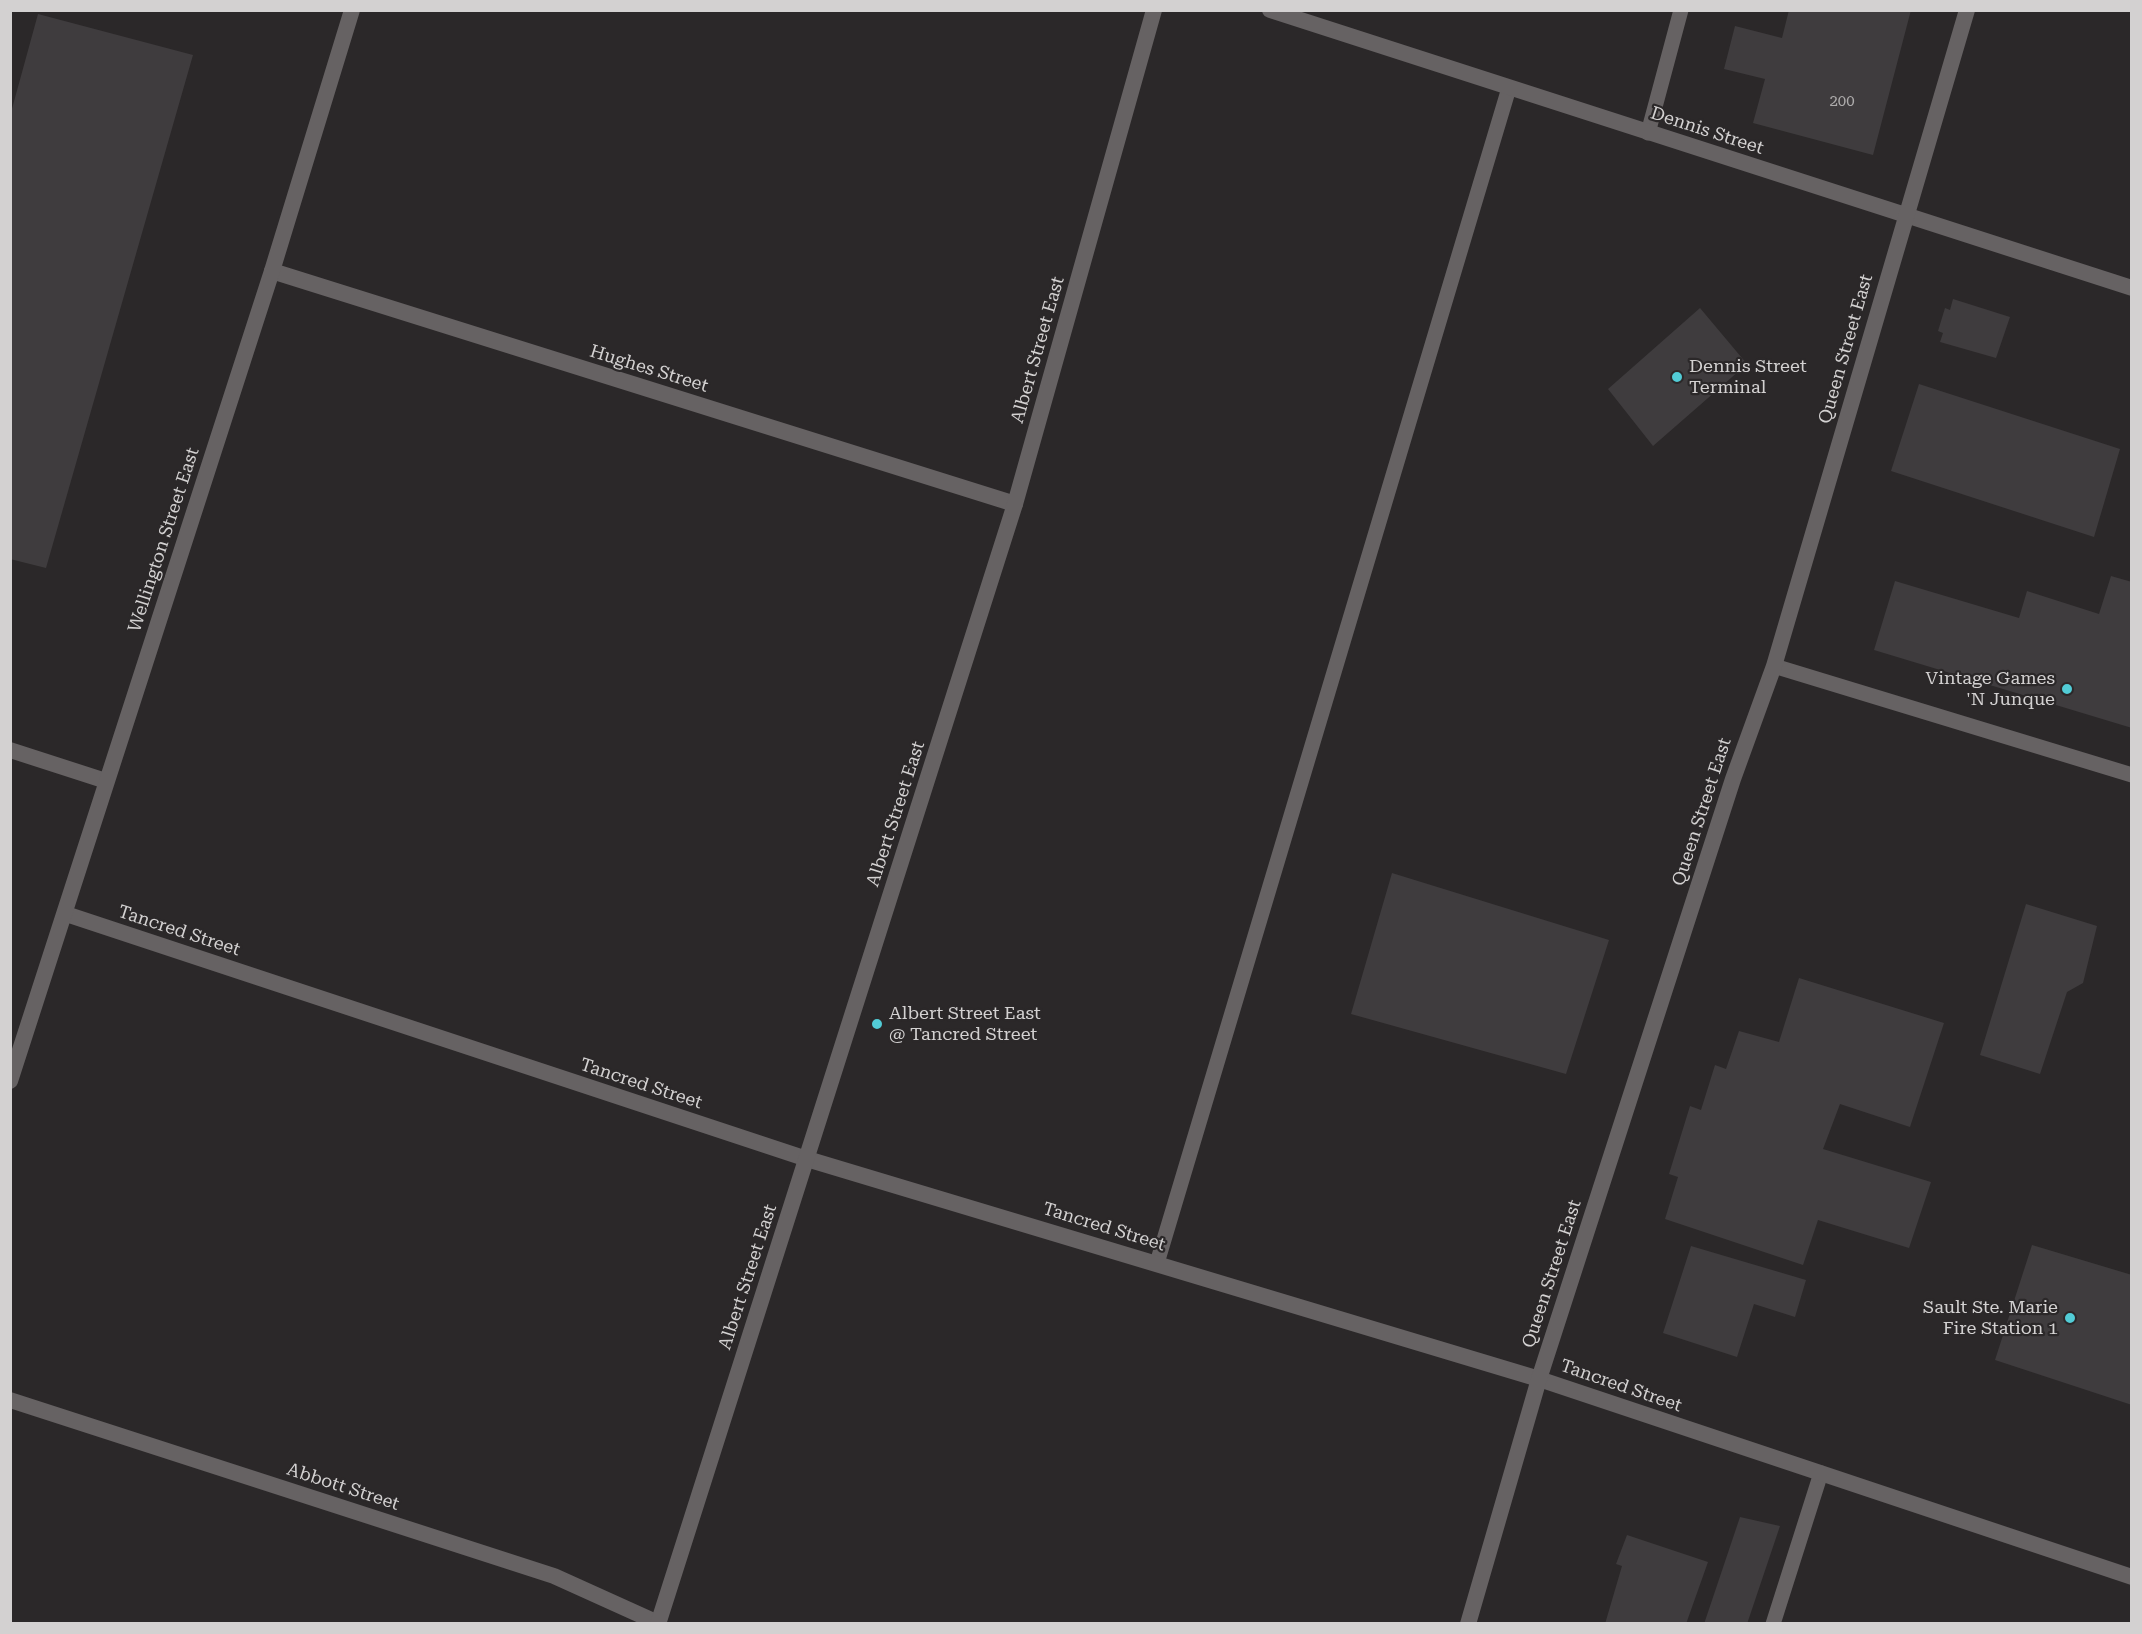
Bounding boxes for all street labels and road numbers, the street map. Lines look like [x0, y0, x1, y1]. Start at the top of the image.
street label: Dennis Street [1648, 103, 1766, 159]
street label: Queen Street East [1814, 272, 1878, 426]
street label: Albert Street East [1007, 274, 1069, 426]
street label: Hughes Street [587, 341, 711, 397]
street label: Wellington Street East [124, 445, 204, 635]
street label: Queen Street East [1668, 735, 1736, 889]
street label: Albert Street East [862, 739, 930, 889]
street label: Tancred Street [115, 901, 243, 961]
street label: Tancred Street [577, 1054, 705, 1114]
street label: Queen Street East [1518, 1197, 1586, 1351]
street label: Tancred Street [1040, 1198, 1168, 1256]
street label: Albert Street East [714, 1202, 782, 1352]
street label: Tancred Street [1557, 1355, 1685, 1417]
street label: Abbott Street [284, 1459, 402, 1515]

